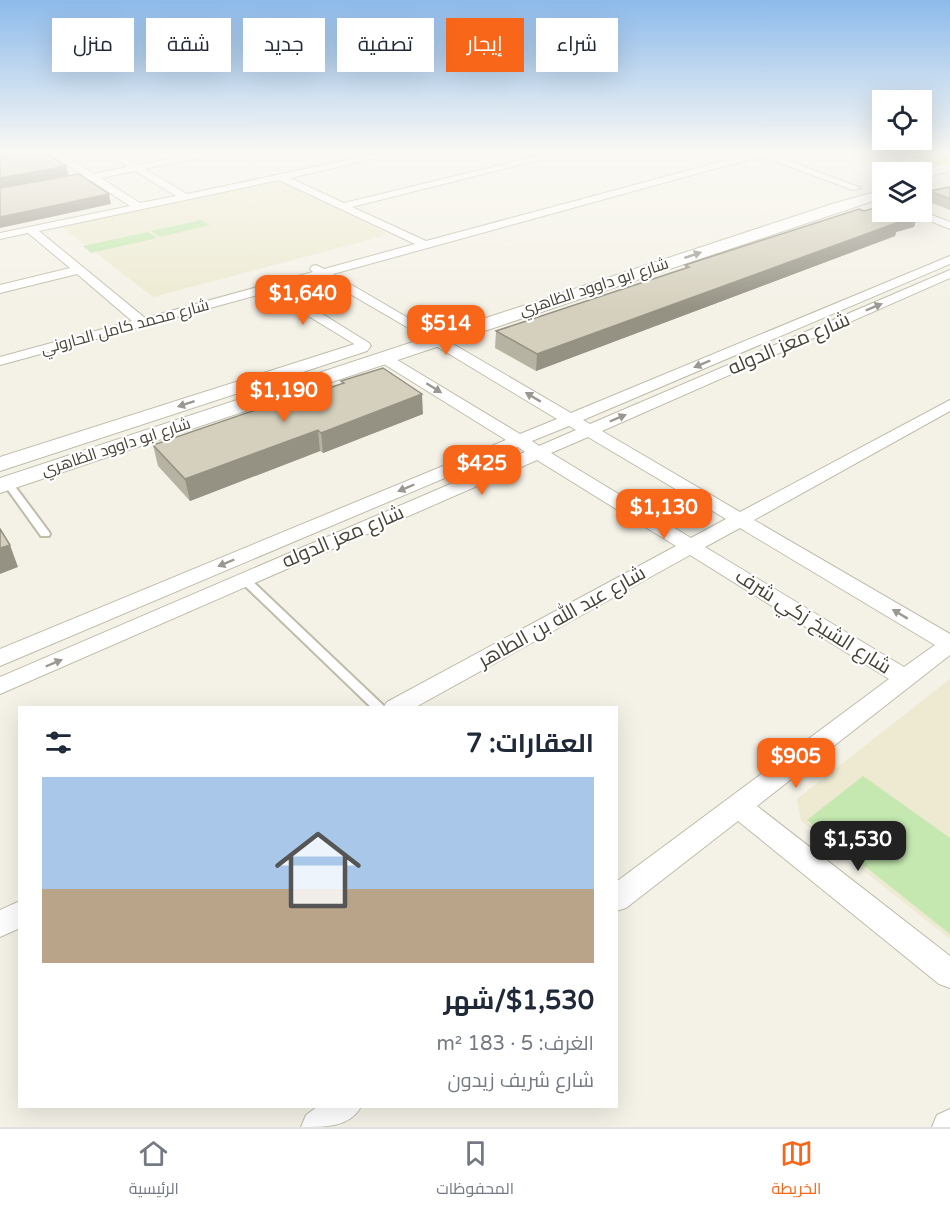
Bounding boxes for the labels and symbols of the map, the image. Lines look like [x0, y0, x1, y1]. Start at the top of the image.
one-way arrow [684, 249, 702, 259]
street label: شارع ابو داوود الظاهري [517, 253, 672, 323]
pin: $1,640 [254, 275, 352, 326]
street label: شارع محمد كامل الحاروني [39, 295, 212, 362]
one-way arrow [865, 302, 883, 311]
pin: $514 [410, 305, 482, 356]
street label: شارع معز الدوله [724, 308, 854, 381]
one-way arrow [693, 359, 711, 369]
pin: $1,190 [235, 372, 333, 423]
one-way arrow [426, 383, 442, 394]
one-way arrow [525, 392, 541, 403]
one-way arrow [177, 399, 195, 409]
street label: شارع ابو داوود الظاهري [39, 413, 194, 483]
one-way arrow [609, 413, 627, 422]
pin: $425 [446, 445, 518, 496]
one-way arrow [397, 483, 415, 493]
pin: $1,130 [615, 489, 713, 540]
street label: شارع معز الدوله [278, 501, 408, 574]
one-way arrow [217, 558, 235, 568]
street label: شارع عبد الله بن الطاهر [472, 559, 650, 674]
street label: شارع الشيخ زكي شرف [729, 564, 895, 682]
one-way arrow [891, 609, 908, 619]
one-way arrow [45, 658, 63, 668]
pin: $905 [760, 738, 832, 789]
pin: $1,530 [809, 821, 907, 872]

